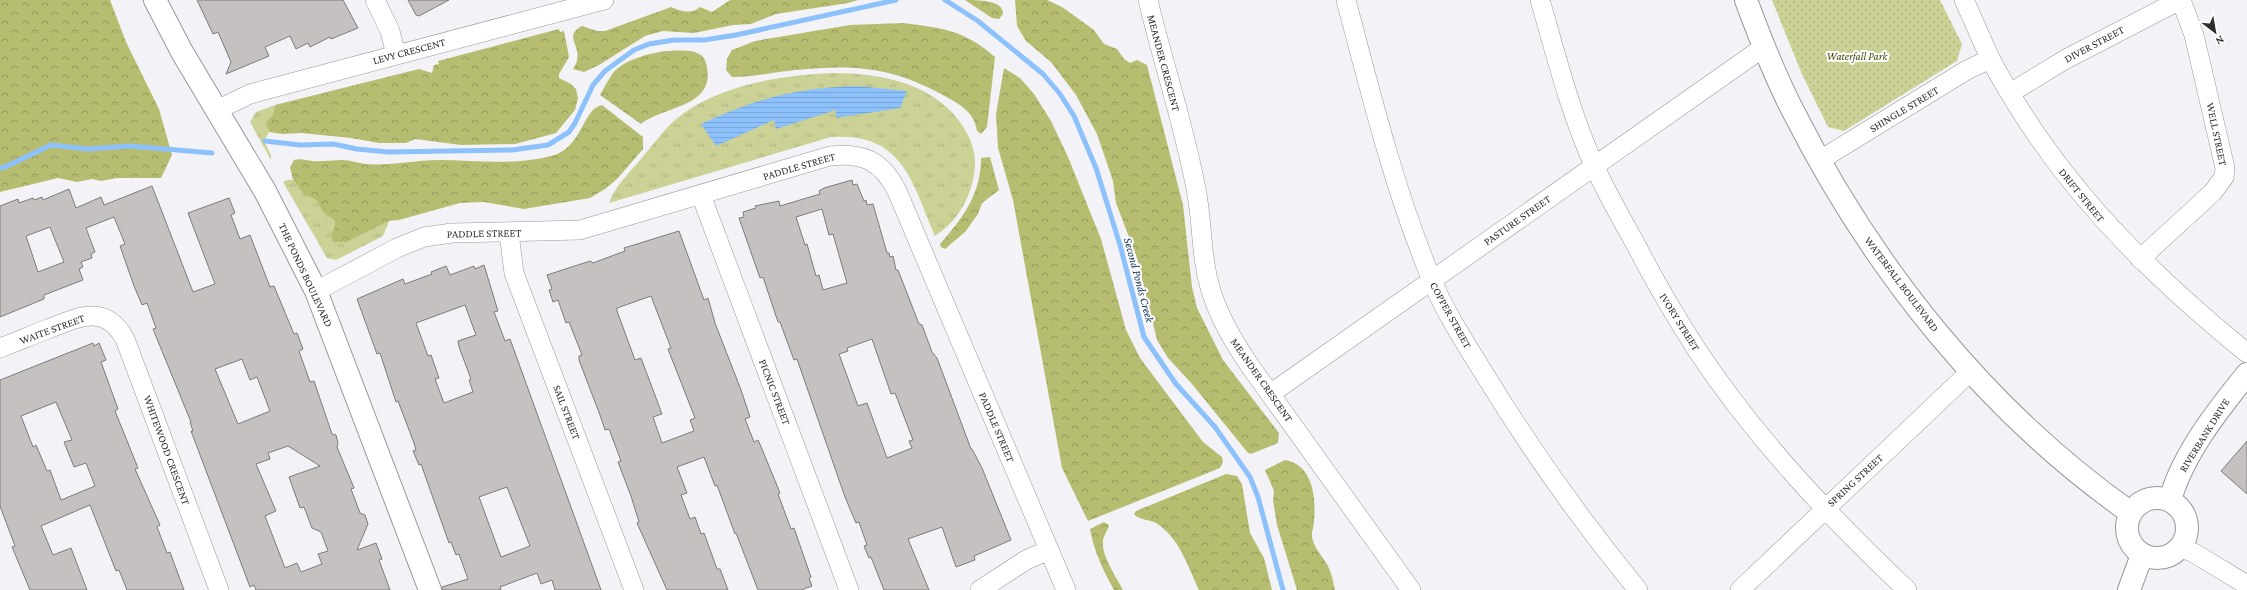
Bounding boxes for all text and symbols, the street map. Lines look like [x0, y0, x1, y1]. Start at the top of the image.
north arrow [2195, 12, 2235, 52]
street label: MEANDER CRESCENT [1145, 13, 1183, 113]
street label: DIVER STREET [2062, 23, 2126, 65]
text: N [2213, 33, 2226, 48]
street label: LEVY CRESCENT [371, 36, 447, 66]
park label: Waterfall Park [1827, 50, 1888, 63]
street label: SHINGLE STREET [1867, 84, 1941, 134]
street label: WELL STREET [2204, 101, 2230, 167]
street label: PADDLE STREET [761, 150, 837, 182]
street label: DRIFT STREET [2057, 166, 2107, 224]
street label: PASTURE STREET [1481, 192, 1553, 248]
street label: THE PONDS BOULEVARD [277, 221, 335, 329]
street label: PADDLE STREET [447, 226, 521, 240]
street label: WATERFALL BOULEVARD [1862, 234, 1942, 334]
water label: Second Ponds Creek [1121, 236, 1157, 325]
street label: COPPER STREET [1428, 280, 1474, 350]
street label: IVORY STREET [1658, 291, 1702, 353]
street label: WAITE STREET [18, 312, 86, 346]
street label: MEANDER CRESCENT [1229, 336, 1295, 424]
street label: PICNIC STREET [757, 357, 793, 427]
street label: SAIL STREET [551, 383, 583, 441]
street label: PADDLE STREET [977, 390, 1017, 464]
street label: WHITEWOOD CRESCENT [142, 393, 192, 507]
street label: RIVERBANK DRIVE [2176, 396, 2232, 474]
street label: SPRING STREET [1825, 451, 1885, 509]

